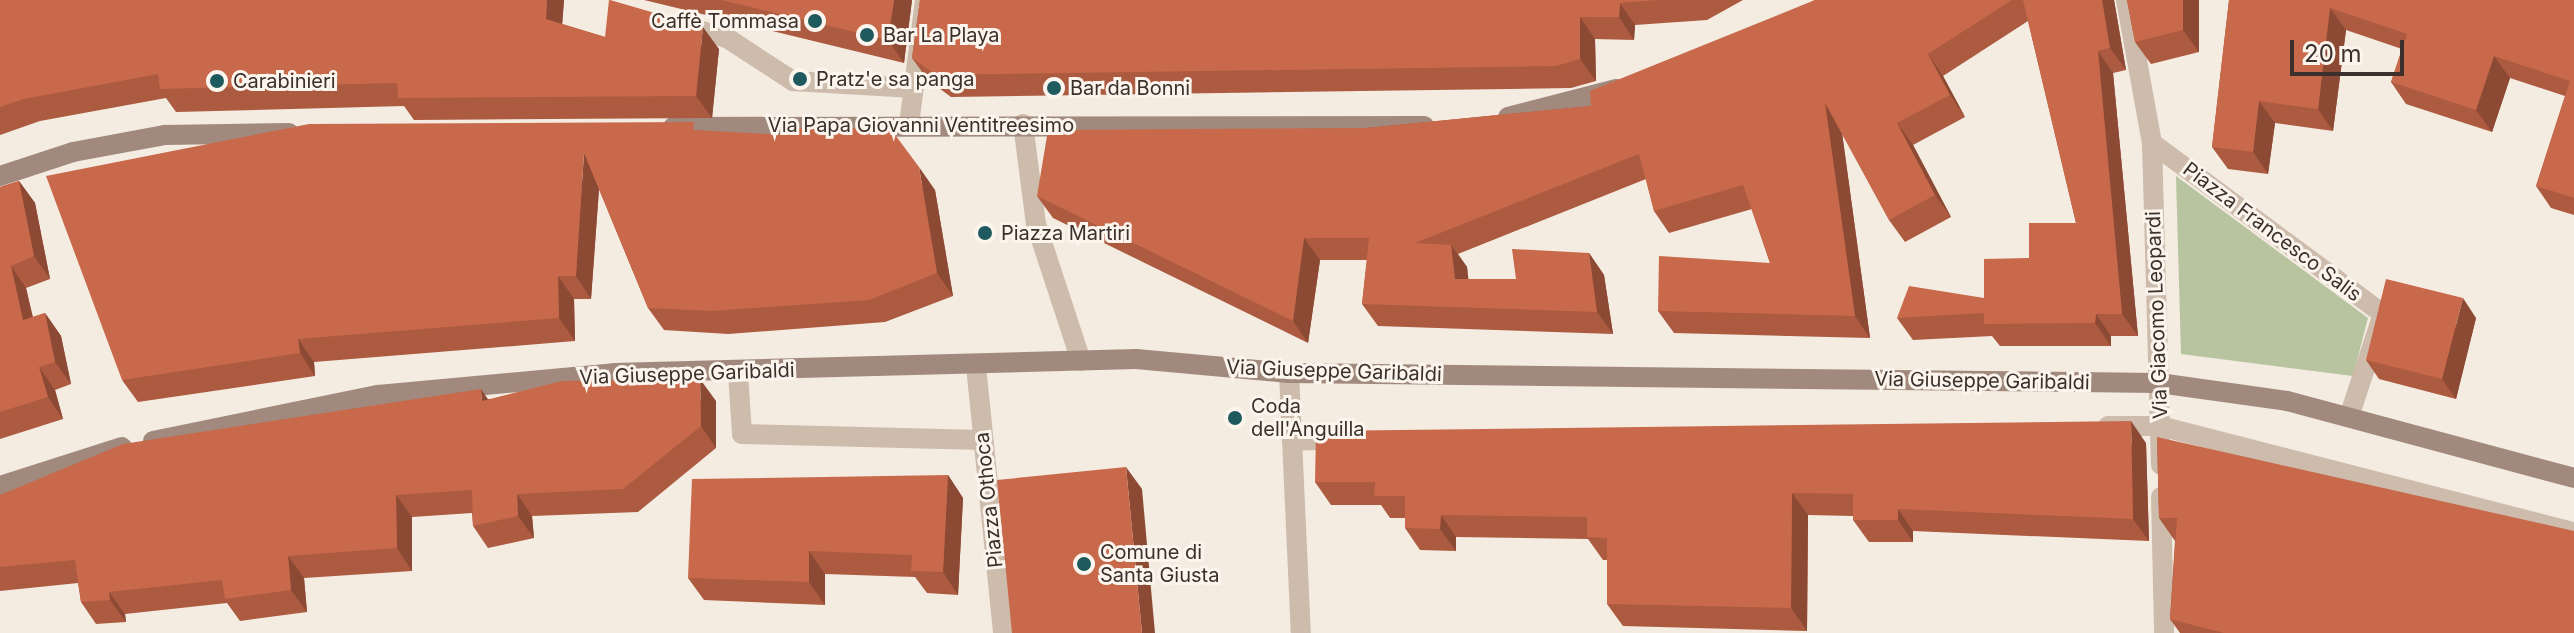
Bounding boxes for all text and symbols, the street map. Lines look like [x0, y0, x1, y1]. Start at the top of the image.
place label: Caffè Tommasa [651, 9, 799, 33]
marker: Caffè Tommasa [806, 12, 824, 30]
place label: Bar La Playa [883, 23, 1000, 47]
scale bar [2294, 24, 2408, 74]
marker: Bar La Playa [858, 26, 876, 44]
text: 20 m [2304, 39, 2362, 68]
place label: Pratz'e sa panga [816, 67, 975, 91]
place label: Carabinieri [233, 69, 336, 93]
marker: Pratz'e sa panga [791, 70, 809, 88]
marker: Carabinieri [208, 72, 226, 90]
place label: Bar da Bonni [1070, 76, 1190, 100]
marker: Bar da Bonni [1045, 79, 1063, 97]
street label: Via Papa Giovanni Ventitreesimo [768, 113, 1074, 137]
street label: Piazza Francesco Salis [2178, 157, 2366, 307]
street label: Via Giacomo Leopardi [2141, 211, 2173, 419]
place label: Piazza Martiri [1001, 221, 1130, 245]
marker: Piazza Martiri [976, 224, 994, 242]
street label: Via Giuseppe Garibaldi [1226, 355, 1442, 387]
street label: Via Giuseppe Garibaldi [579, 358, 795, 390]
street label: Via Giuseppe Garibaldi [1874, 367, 2090, 395]
place label: Coda dell'Anguilla [1251, 394, 1364, 441]
marker: Coda dell'Anguilla [1226, 409, 1244, 427]
street label: Piazza Othoca [970, 431, 1008, 569]
place label: Comune di Santa Giusta [1100, 540, 1219, 587]
marker: Comune di Santa Giusta [1075, 555, 1093, 573]

